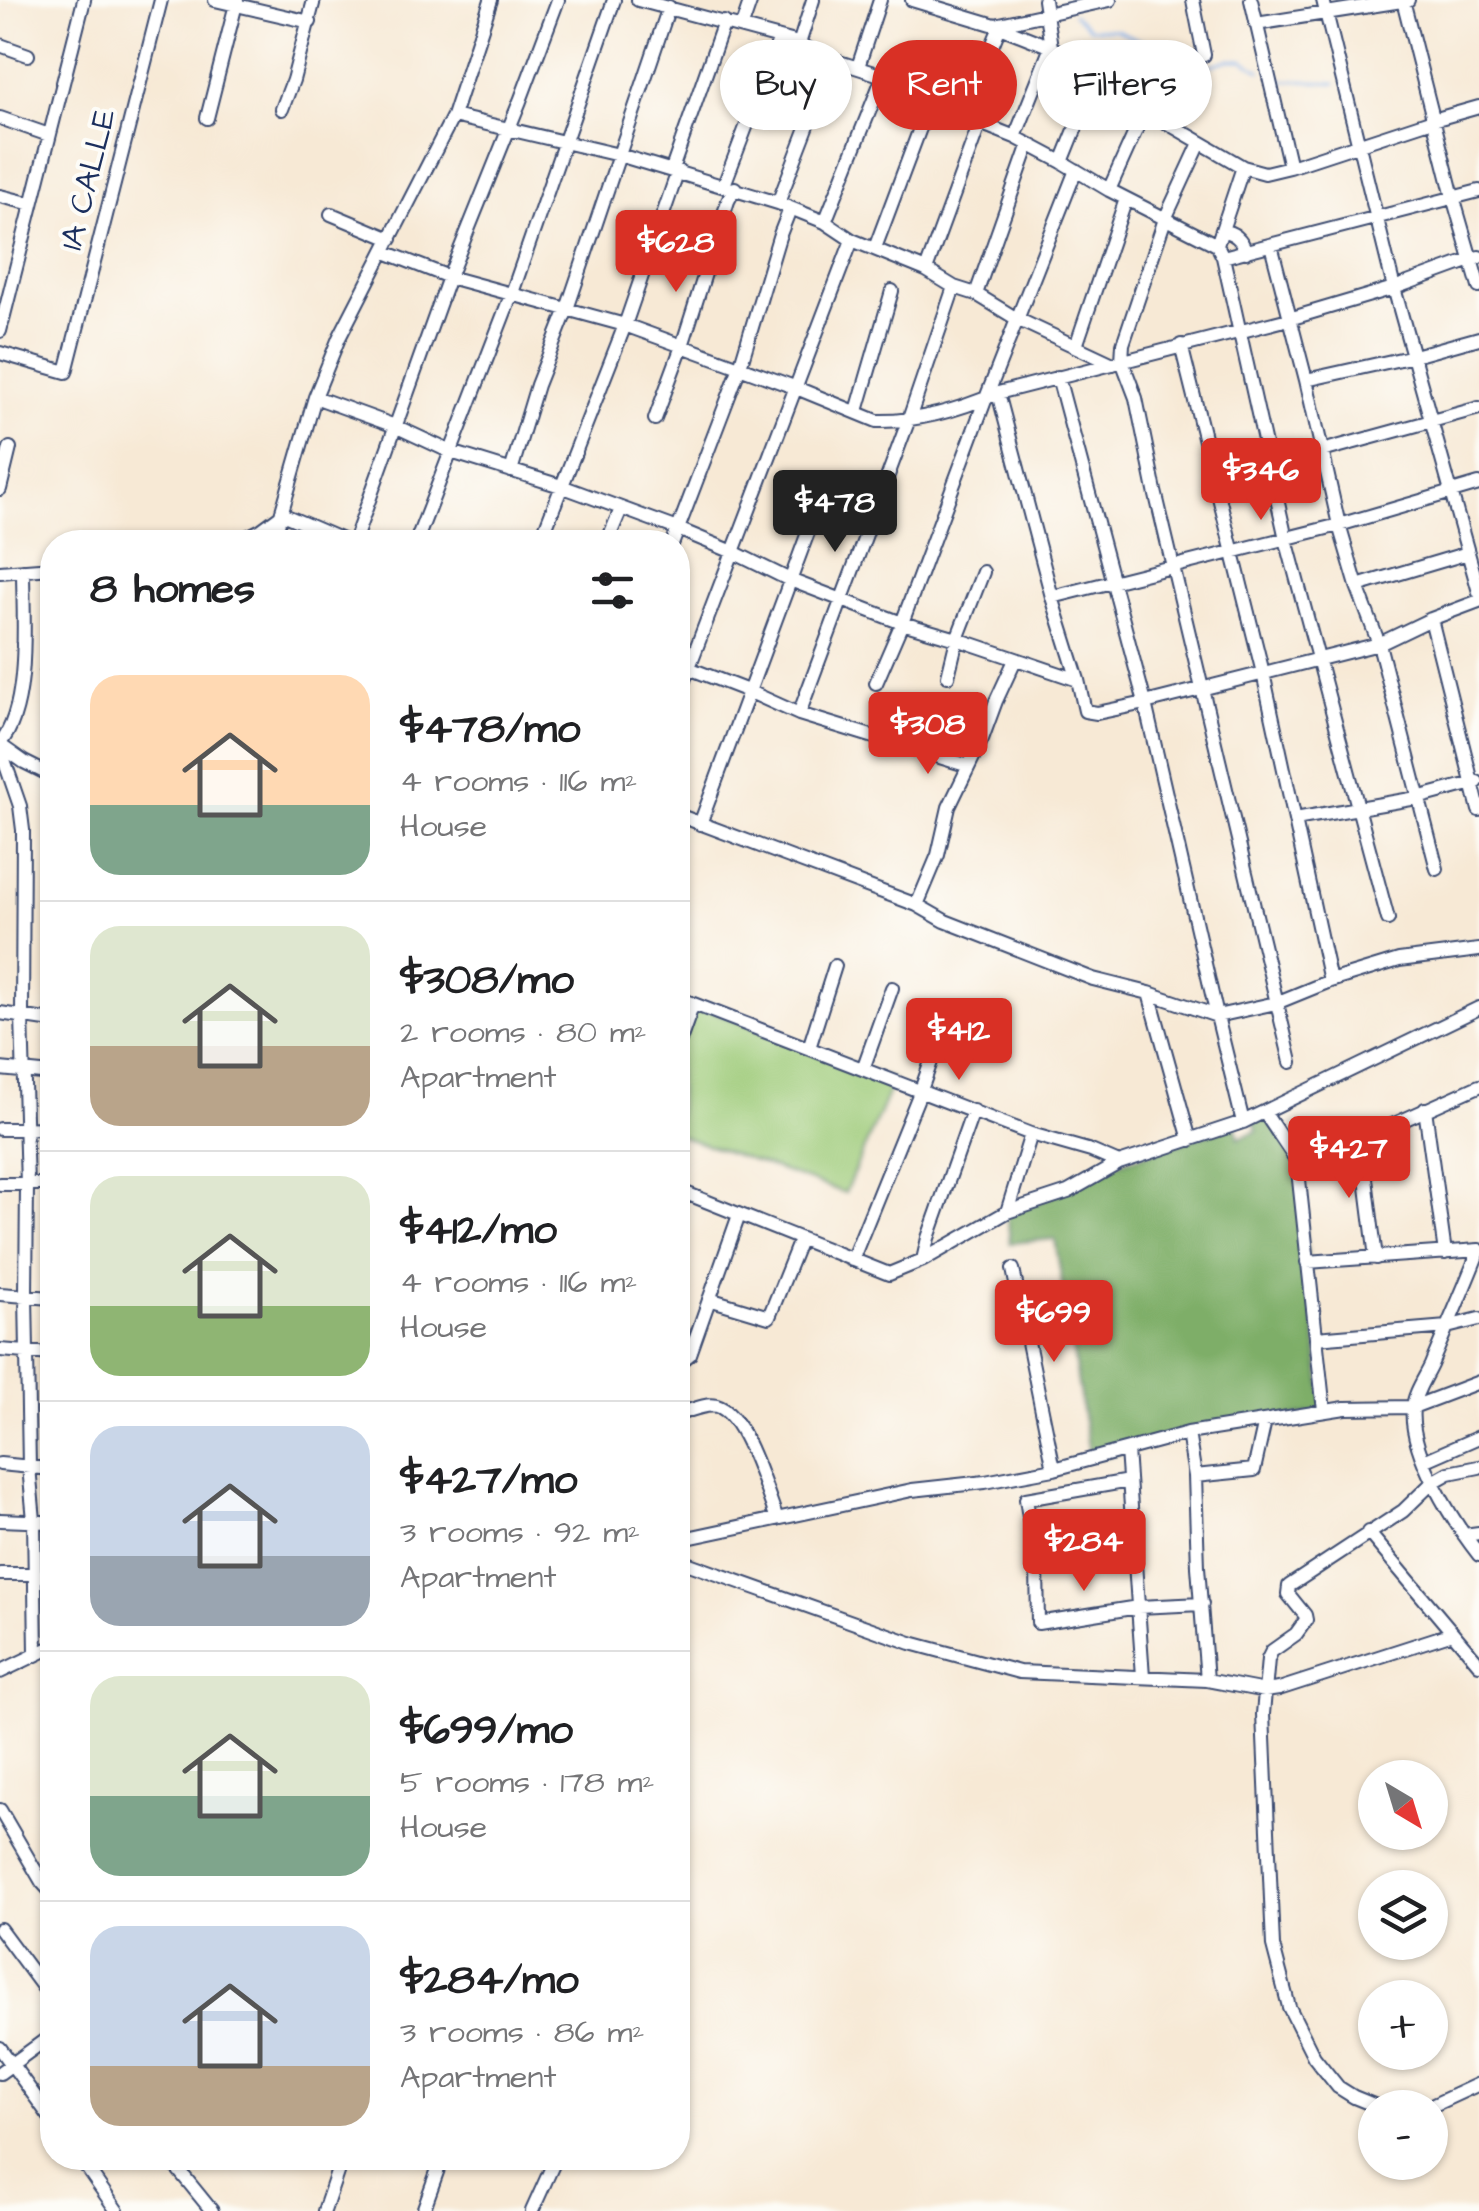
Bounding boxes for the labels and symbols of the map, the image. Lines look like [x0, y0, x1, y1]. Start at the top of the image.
street label: 1A CALLE [49, 104, 128, 255]
pin: $628 [617, 210, 735, 295]
pin: $346 [1202, 438, 1320, 523]
pin: $478 [776, 470, 894, 555]
pin: $308 [869, 692, 987, 777]
pin: $412 [900, 998, 1018, 1083]
pin: $427 [1290, 1116, 1408, 1201]
pin: $699 [995, 1280, 1113, 1365]
pin: $284 [1025, 1509, 1143, 1594]
north arrow [1358, 1760, 1448, 1850]

